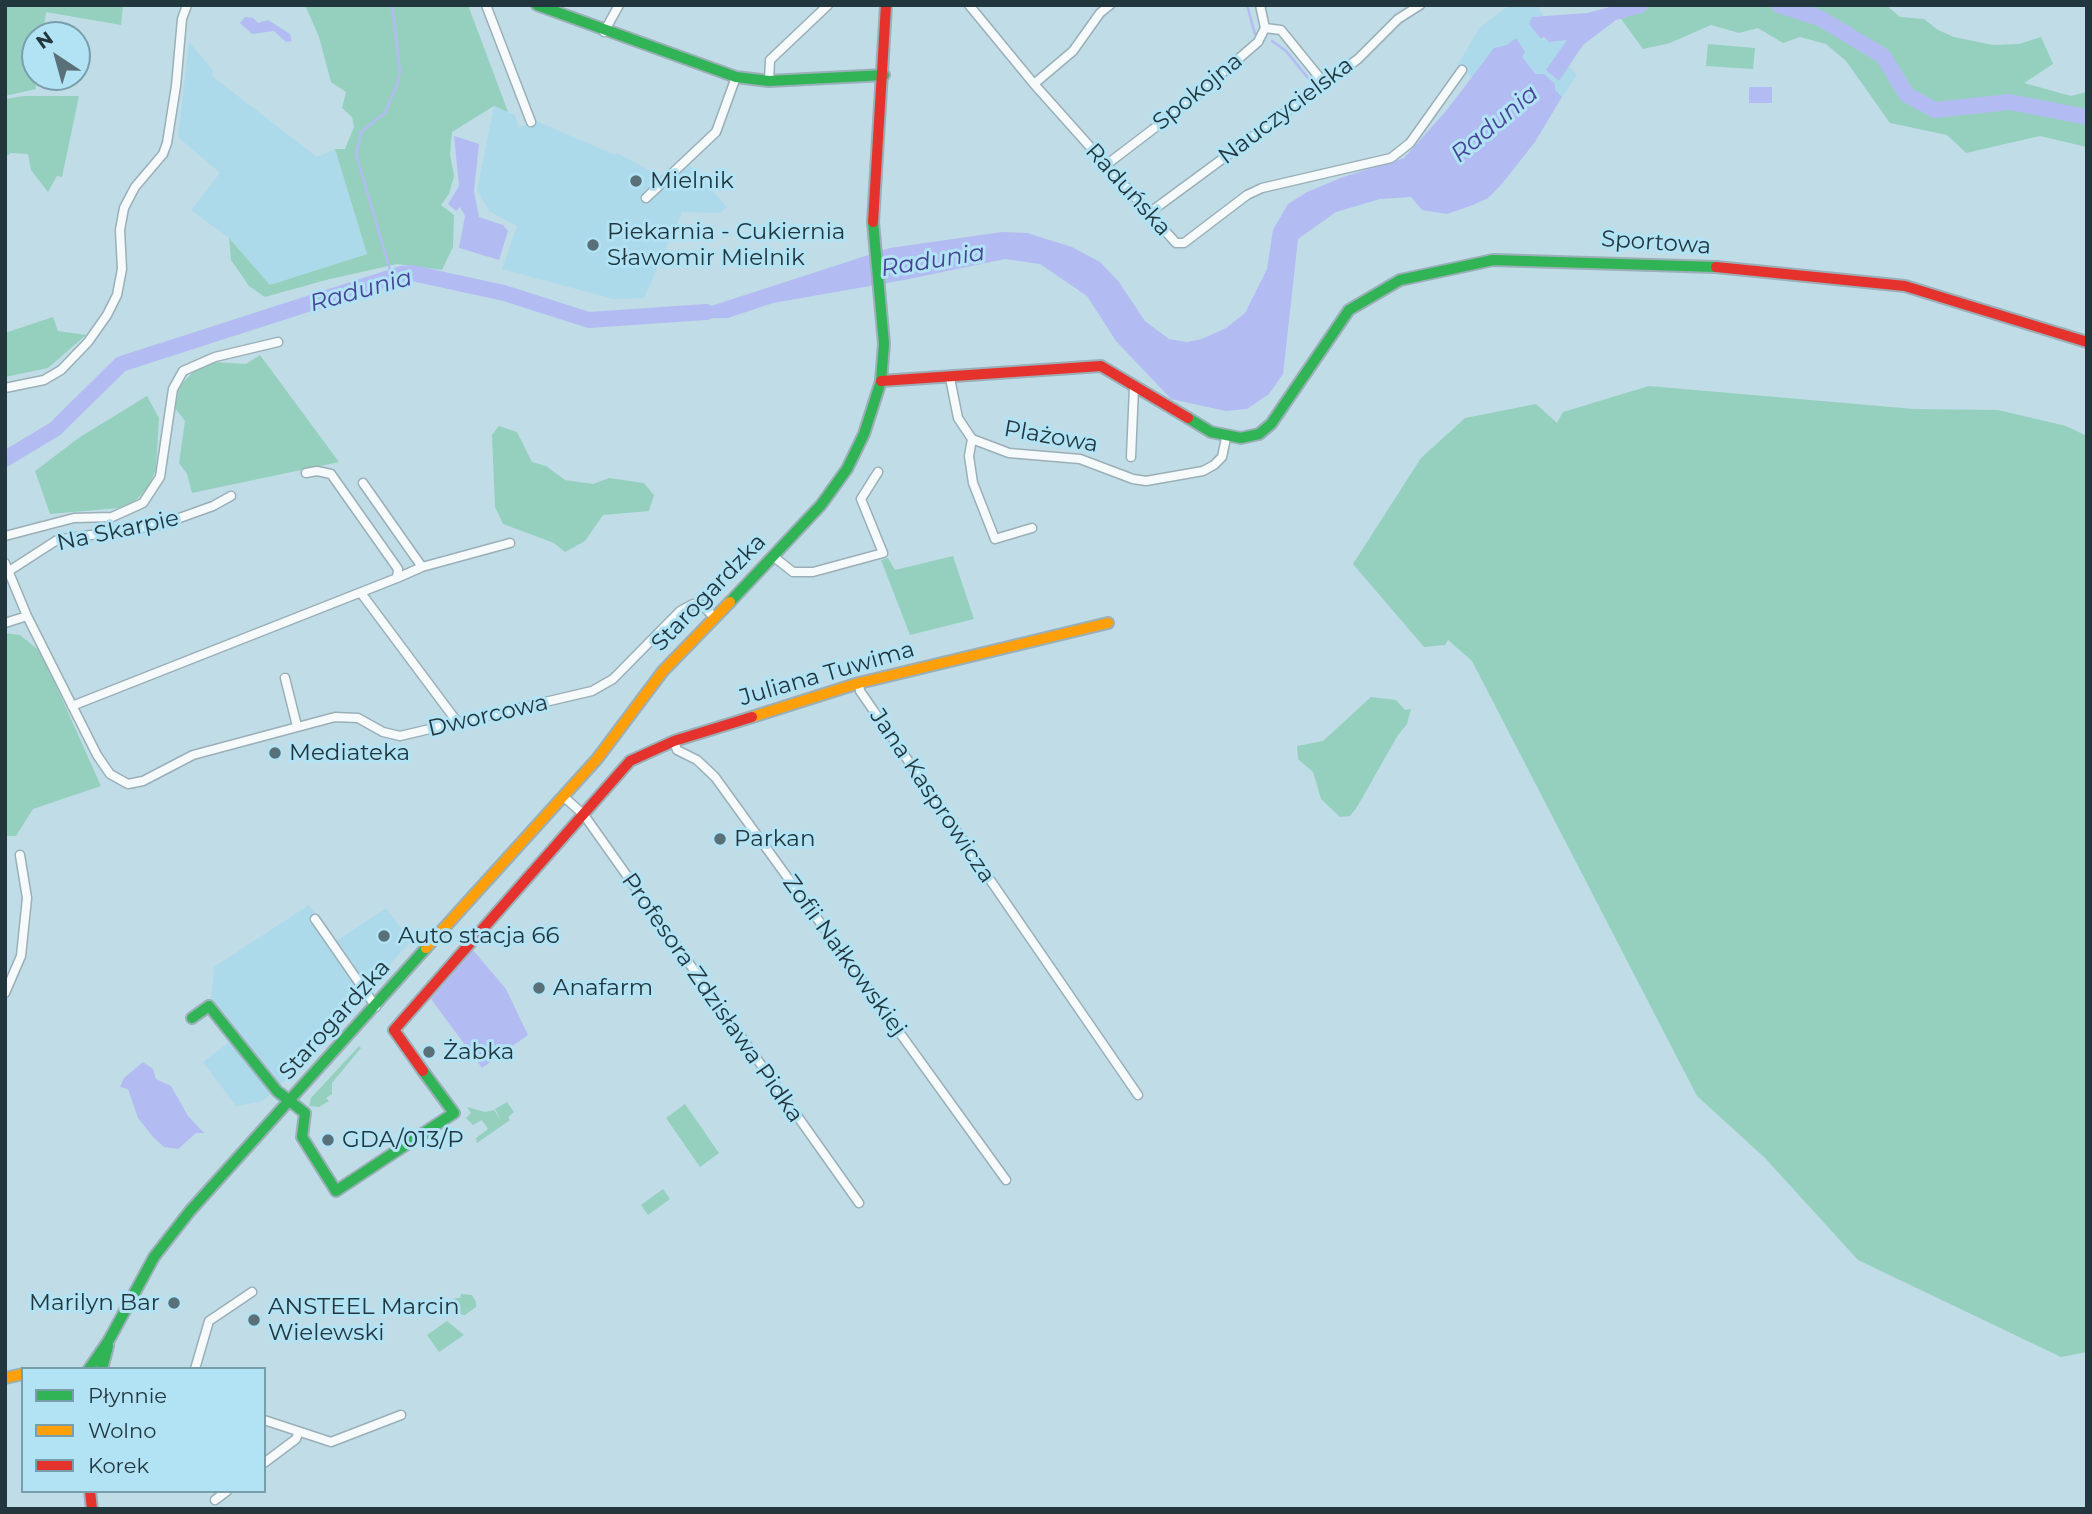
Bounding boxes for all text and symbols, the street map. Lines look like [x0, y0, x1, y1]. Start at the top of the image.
north arrow [21, 21, 91, 91]
text: N [32, 26, 58, 54]
street label: Spokojna [1148, 48, 1248, 136]
street label: Nauczycielska [1213, 51, 1359, 171]
water label: Radunia [1446, 79, 1544, 169]
street label: Raduńska [1079, 138, 1177, 242]
place label: Mielnik [650, 167, 734, 195]
marker: Mielnik [628, 173, 644, 189]
place label: Piekarnia - Cukiernia Sławomir Mielnik [607, 218, 845, 272]
street label: Sportowa [1600, 225, 1712, 261]
marker: Piekarnia - Cukiernia Sławomir Mielnik [585, 237, 601, 253]
water label: Radunia [879, 239, 987, 283]
water label: Radunia [307, 264, 415, 318]
street label: Plażowa [1002, 415, 1100, 459]
street label: Na Skarpie [54, 505, 182, 557]
street label: Starogardzka [646, 529, 772, 657]
street label: Juliana Tuwima [736, 636, 918, 712]
street label: Dworcowa [425, 689, 551, 743]
street label: Jana Kasprowicza [863, 704, 1001, 888]
place label: Mediateka [289, 739, 410, 767]
marker: Mediateka [267, 745, 283, 761]
place label: Parkan [734, 825, 815, 853]
marker: Parkan [712, 831, 728, 847]
street label: Profesora Zdzisława Pidka [615, 868, 809, 1128]
street label: Zofii Nałkowskiej [776, 870, 912, 1042]
place label: Auto stacja 66 [398, 922, 560, 950]
marker: Auto stacja 66 [376, 928, 392, 944]
street label: Starogardzka [274, 954, 396, 1086]
place label: Anafarm [553, 974, 653, 1002]
marker: Anafarm [531, 980, 547, 996]
place label: Żabka [443, 1038, 514, 1066]
marker: Żabka [421, 1044, 437, 1060]
place label: GDA/013/P [342, 1126, 464, 1154]
marker: GDA/013/P [320, 1132, 336, 1148]
place label: Marilyn Bar [29, 1289, 160, 1317]
place label: ANSTEEL Marcin Wielewski [268, 1293, 460, 1347]
marker: Marilyn Bar [166, 1295, 182, 1311]
marker: ANSTEEL Marcin Wielewski [246, 1312, 262, 1328]
legend [21, 1367, 266, 1493]
text: Płynnie [88, 1383, 167, 1408]
text: Wolno [88, 1418, 156, 1443]
text: Korek [88, 1453, 149, 1478]

